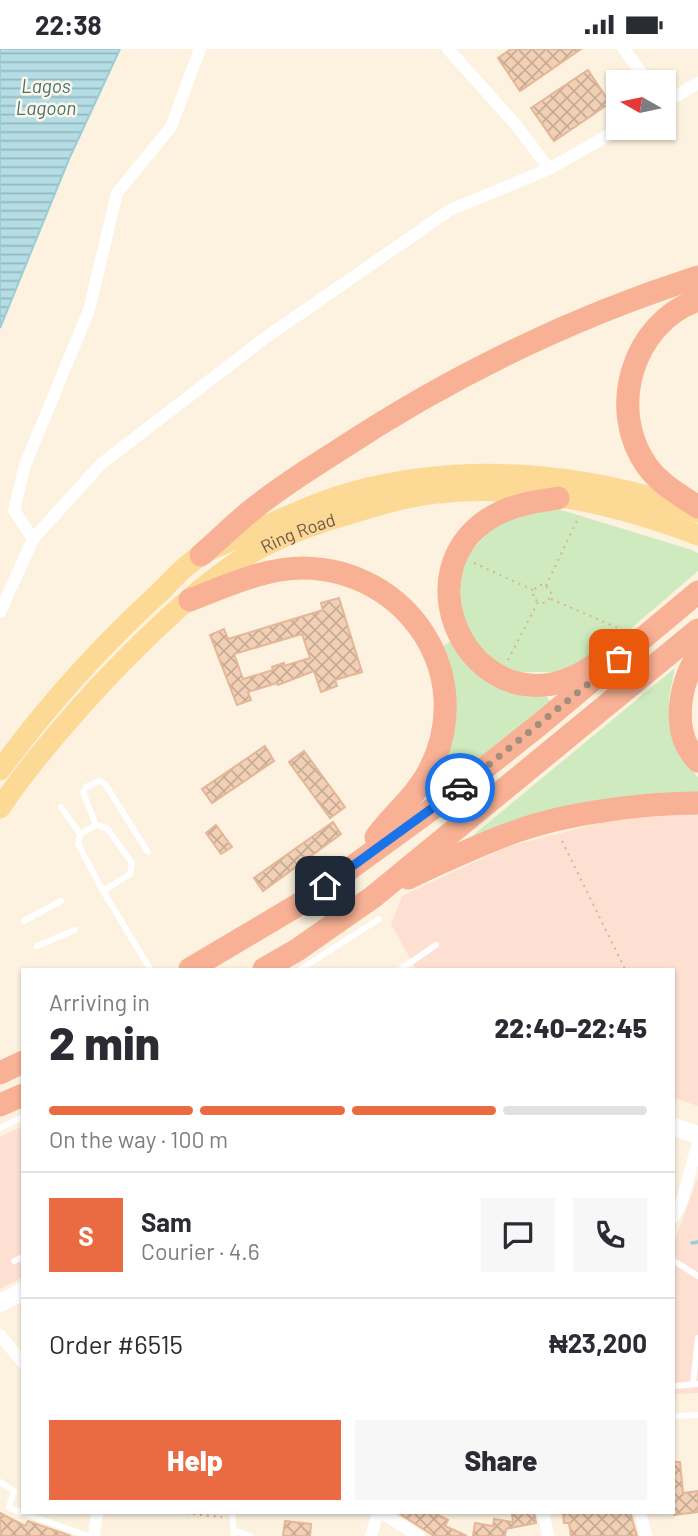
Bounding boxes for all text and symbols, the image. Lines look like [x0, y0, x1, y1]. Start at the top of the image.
text: 22:38 [35, 9, 102, 40]
north arrow [606, 70, 676, 140]
map controls [606, 70, 676, 140]
water label: Lagos Lagoon [16, 74, 76, 119]
street label: Ring Road [257, 508, 338, 557]
pin [589, 629, 649, 689]
icon: bag [600, 640, 638, 678]
courier [425, 753, 495, 823]
icon: car [441, 769, 479, 807]
pin [295, 856, 355, 916]
icon: home [306, 867, 344, 905]
text: Arriving in [49, 988, 150, 1016]
text: 22:40–22:45 [494, 1012, 647, 1043]
text: 2 min [49, 1014, 160, 1069]
text: On the way · 100 m [49, 1125, 228, 1153]
button: chat [481, 1198, 555, 1272]
button: phone [573, 1198, 647, 1272]
text: Sam [141, 1206, 192, 1237]
text: S [78, 1220, 94, 1251]
text: Courier · 4.6 [141, 1237, 260, 1265]
text: ₦23,200 [549, 1327, 647, 1358]
text: Order #6515 [49, 1328, 183, 1359]
button: Help [49, 1420, 341, 1500]
button: Share [355, 1420, 647, 1500]

